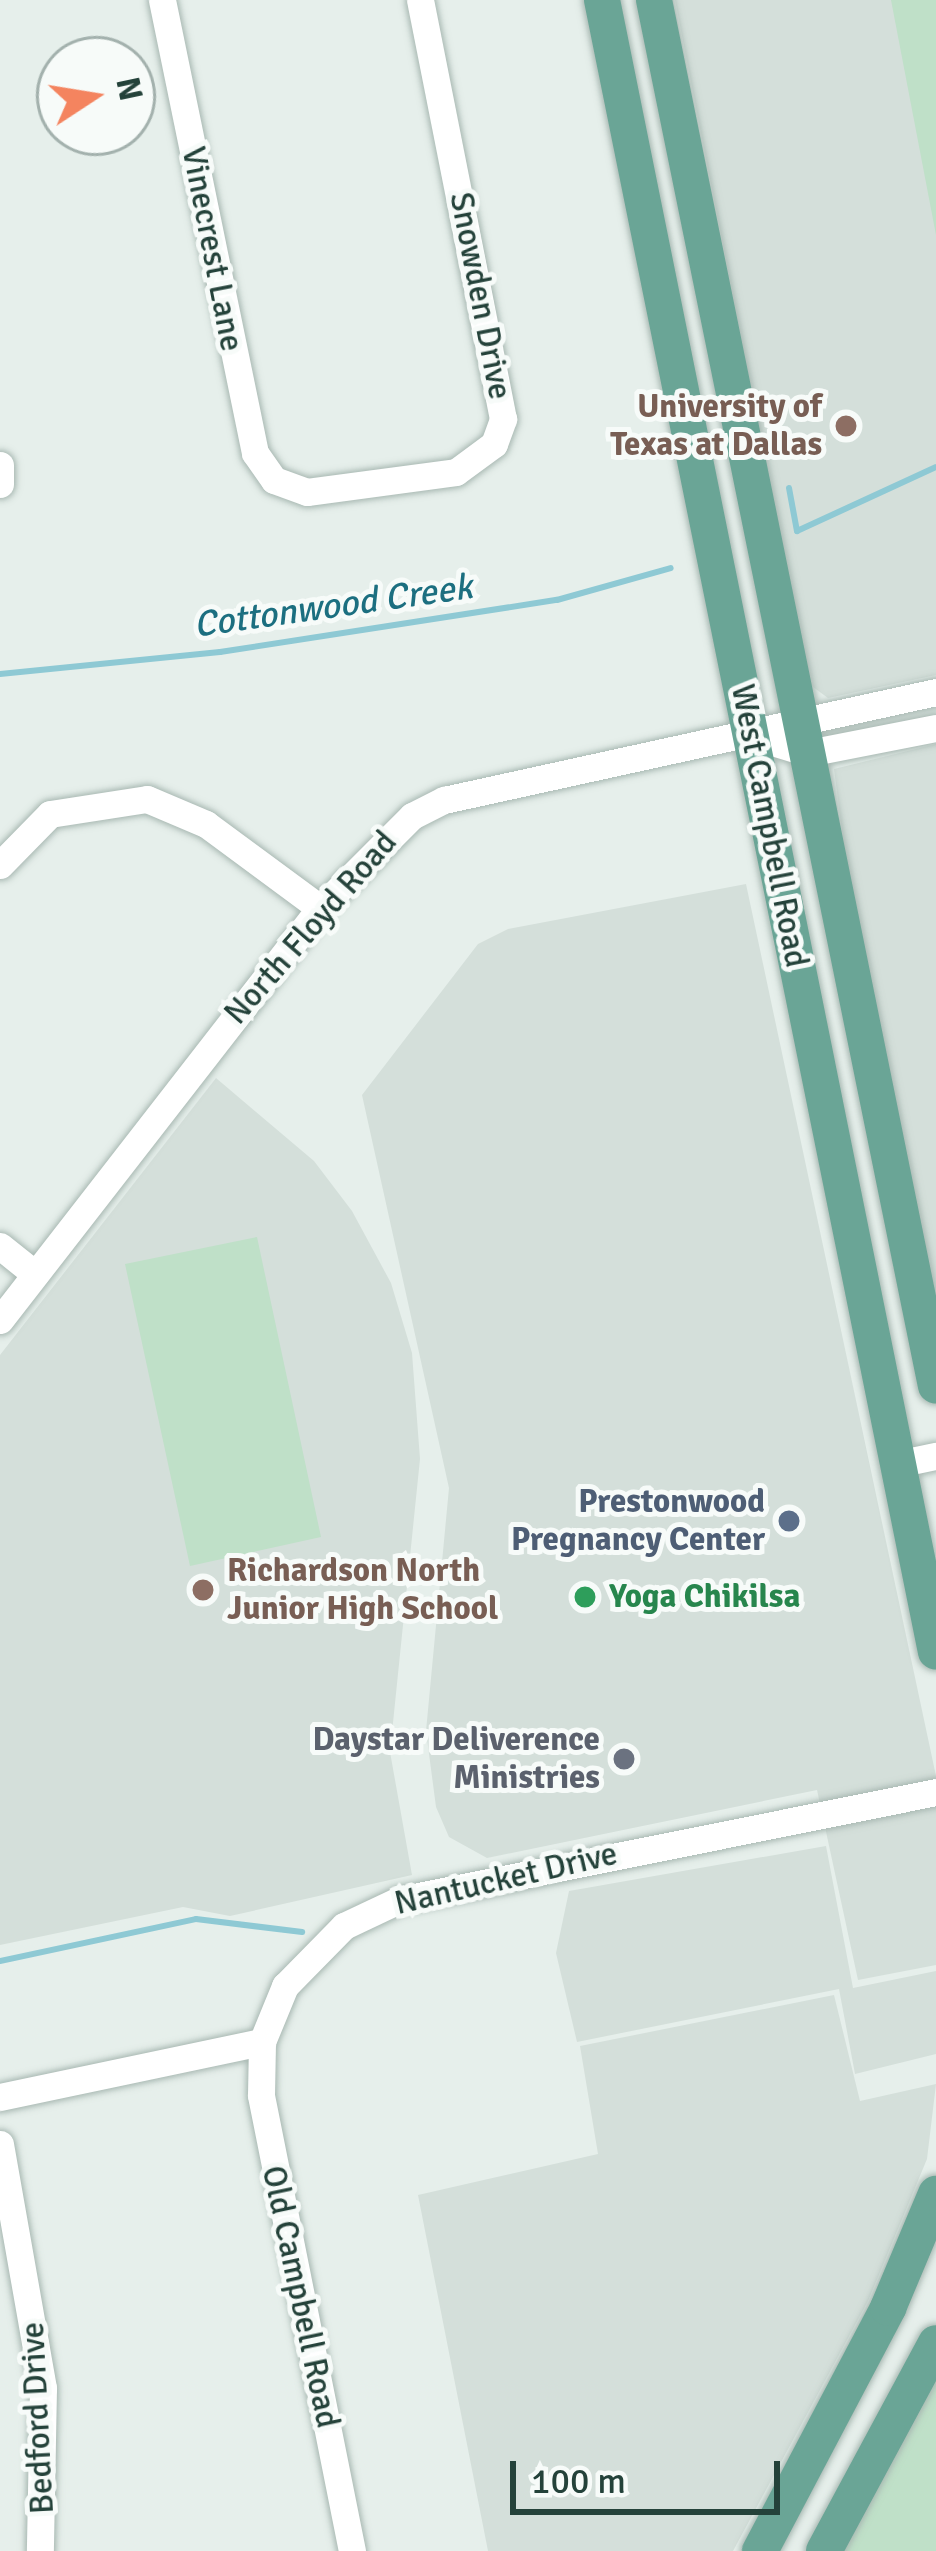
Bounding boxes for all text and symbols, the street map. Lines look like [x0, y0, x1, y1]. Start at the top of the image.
north arrow [36, 36, 156, 156]
text: N [106, 74, 151, 105]
street label: Vinecrest Lane [173, 143, 251, 355]
street label: Snowden Drive [441, 189, 519, 403]
place label: University of Texas at Dallas [610, 387, 822, 465]
marker: University of Texas at Dallas [833, 413, 859, 439]
water label: Cottonwood Creek [191, 565, 475, 647]
street label: West Campbell Road [722, 681, 816, 971]
street label: North Floyd Road [216, 823, 406, 1033]
place label: Prestonwood Pregnancy Center [511, 1482, 765, 1560]
marker: Prestonwood Pregnancy Center [776, 1508, 802, 1534]
place label: Richardson North Junior High School [227, 1551, 498, 1629]
marker: Richardson North Junior High School [190, 1577, 216, 1603]
place label: Yoga Chikilsa [609, 1577, 800, 1617]
marker: Yoga Chikilsa [572, 1584, 598, 1610]
place label: Daystar Deliverence Ministries [312, 1720, 600, 1798]
marker: Daystar Deliverence Ministries [611, 1746, 637, 1772]
street label: Nantucket Drive [391, 1834, 621, 1924]
street label: Old Campbell Road [253, 2162, 347, 2432]
street label: Bedford Drive [13, 2321, 63, 2515]
scale bar [516, 2437, 786, 2511]
text: 100 m [531, 2459, 626, 2504]

